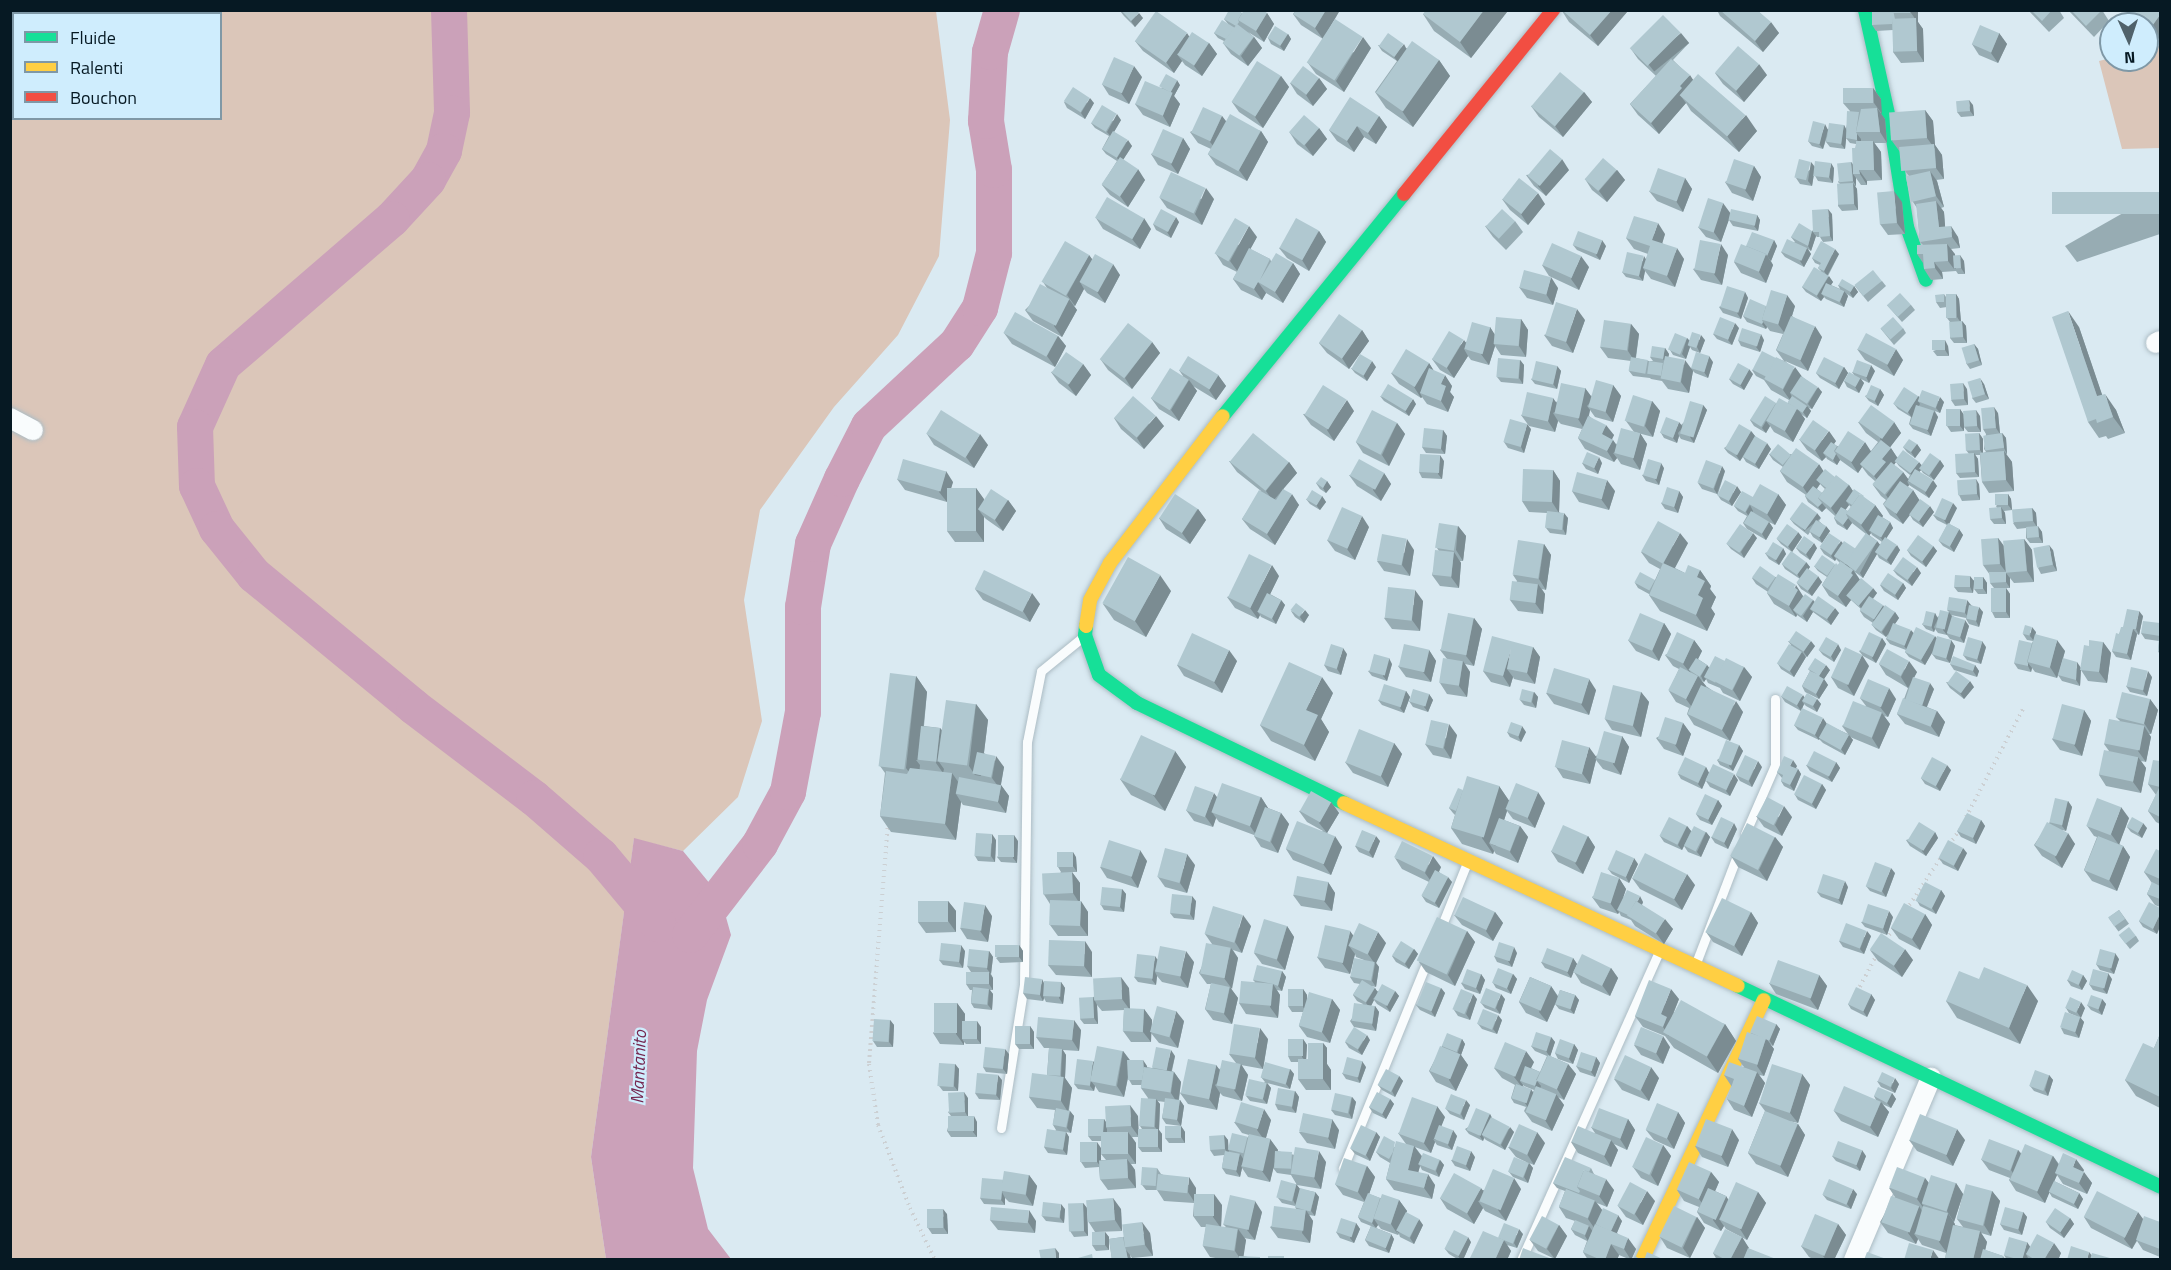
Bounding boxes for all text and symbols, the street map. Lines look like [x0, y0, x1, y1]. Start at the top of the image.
legend [12, 12, 222, 120]
north arrow [2099, 12, 2159, 72]
text: Fluide [70, 24, 116, 51]
text: N [2124, 46, 2136, 70]
text: Ralenti [70, 54, 123, 81]
text: Bouchon [70, 84, 137, 111]
water label: Mantanito [627, 1030, 651, 1104]

